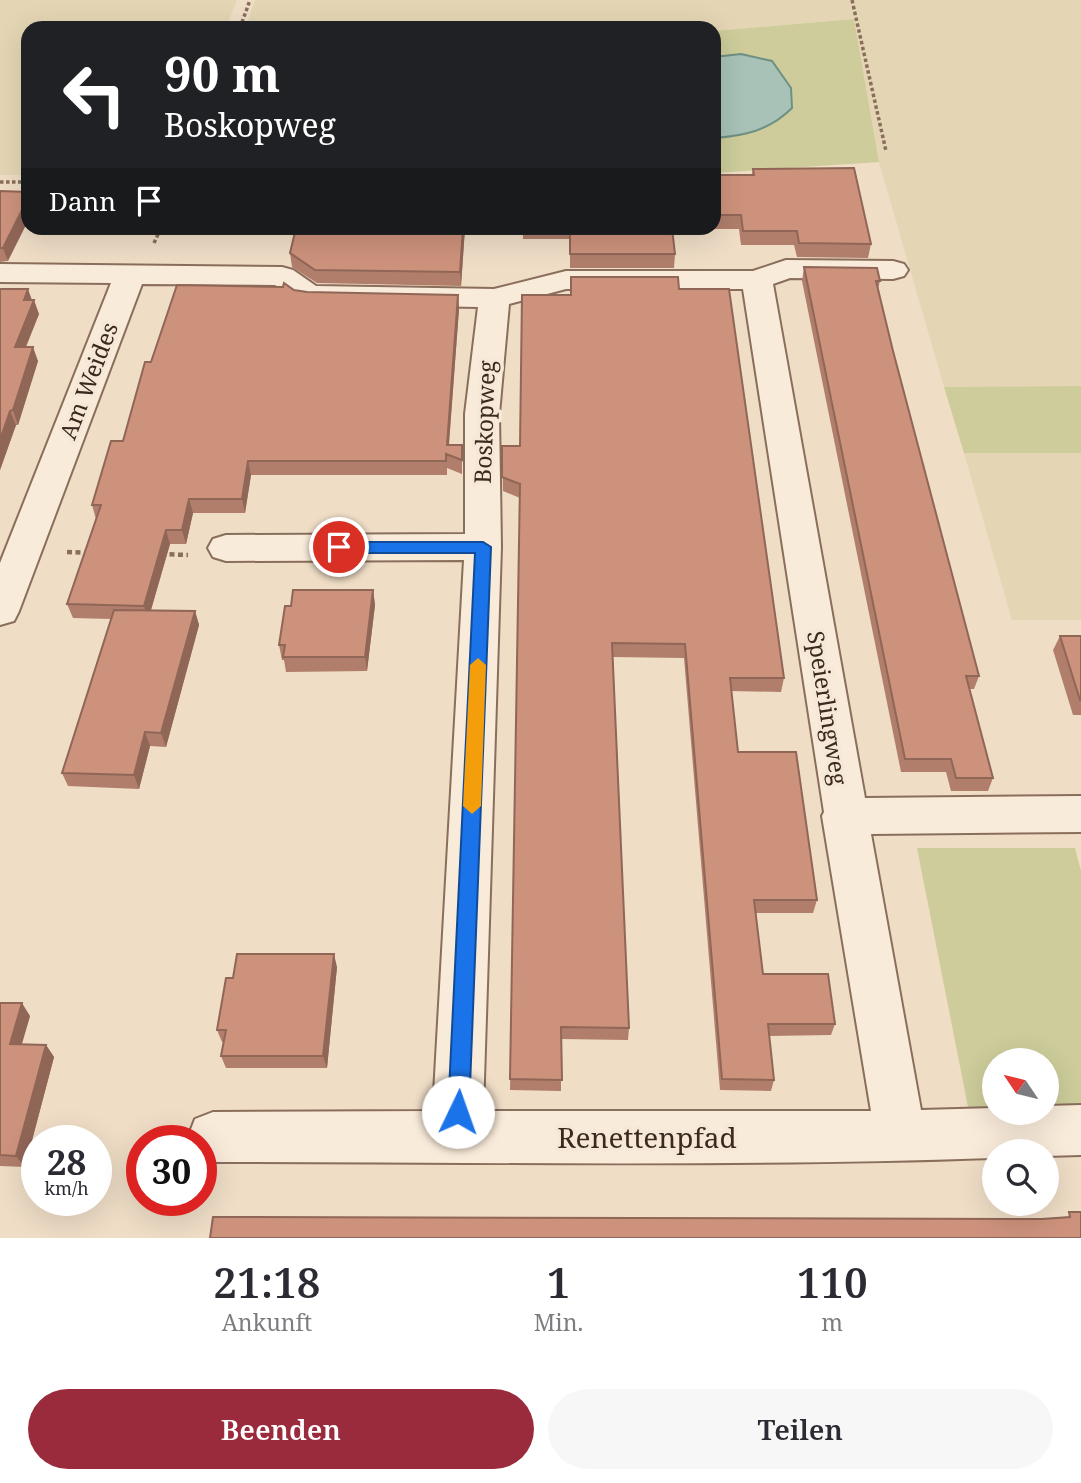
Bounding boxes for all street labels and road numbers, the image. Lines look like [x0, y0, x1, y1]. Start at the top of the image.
street label: Am Weides [51, 317, 125, 444]
street label: Boskopweg [466, 359, 502, 484]
street label: Speierlingweg [800, 628, 856, 788]
street label: Renettenpfad [557, 1118, 737, 1156]

